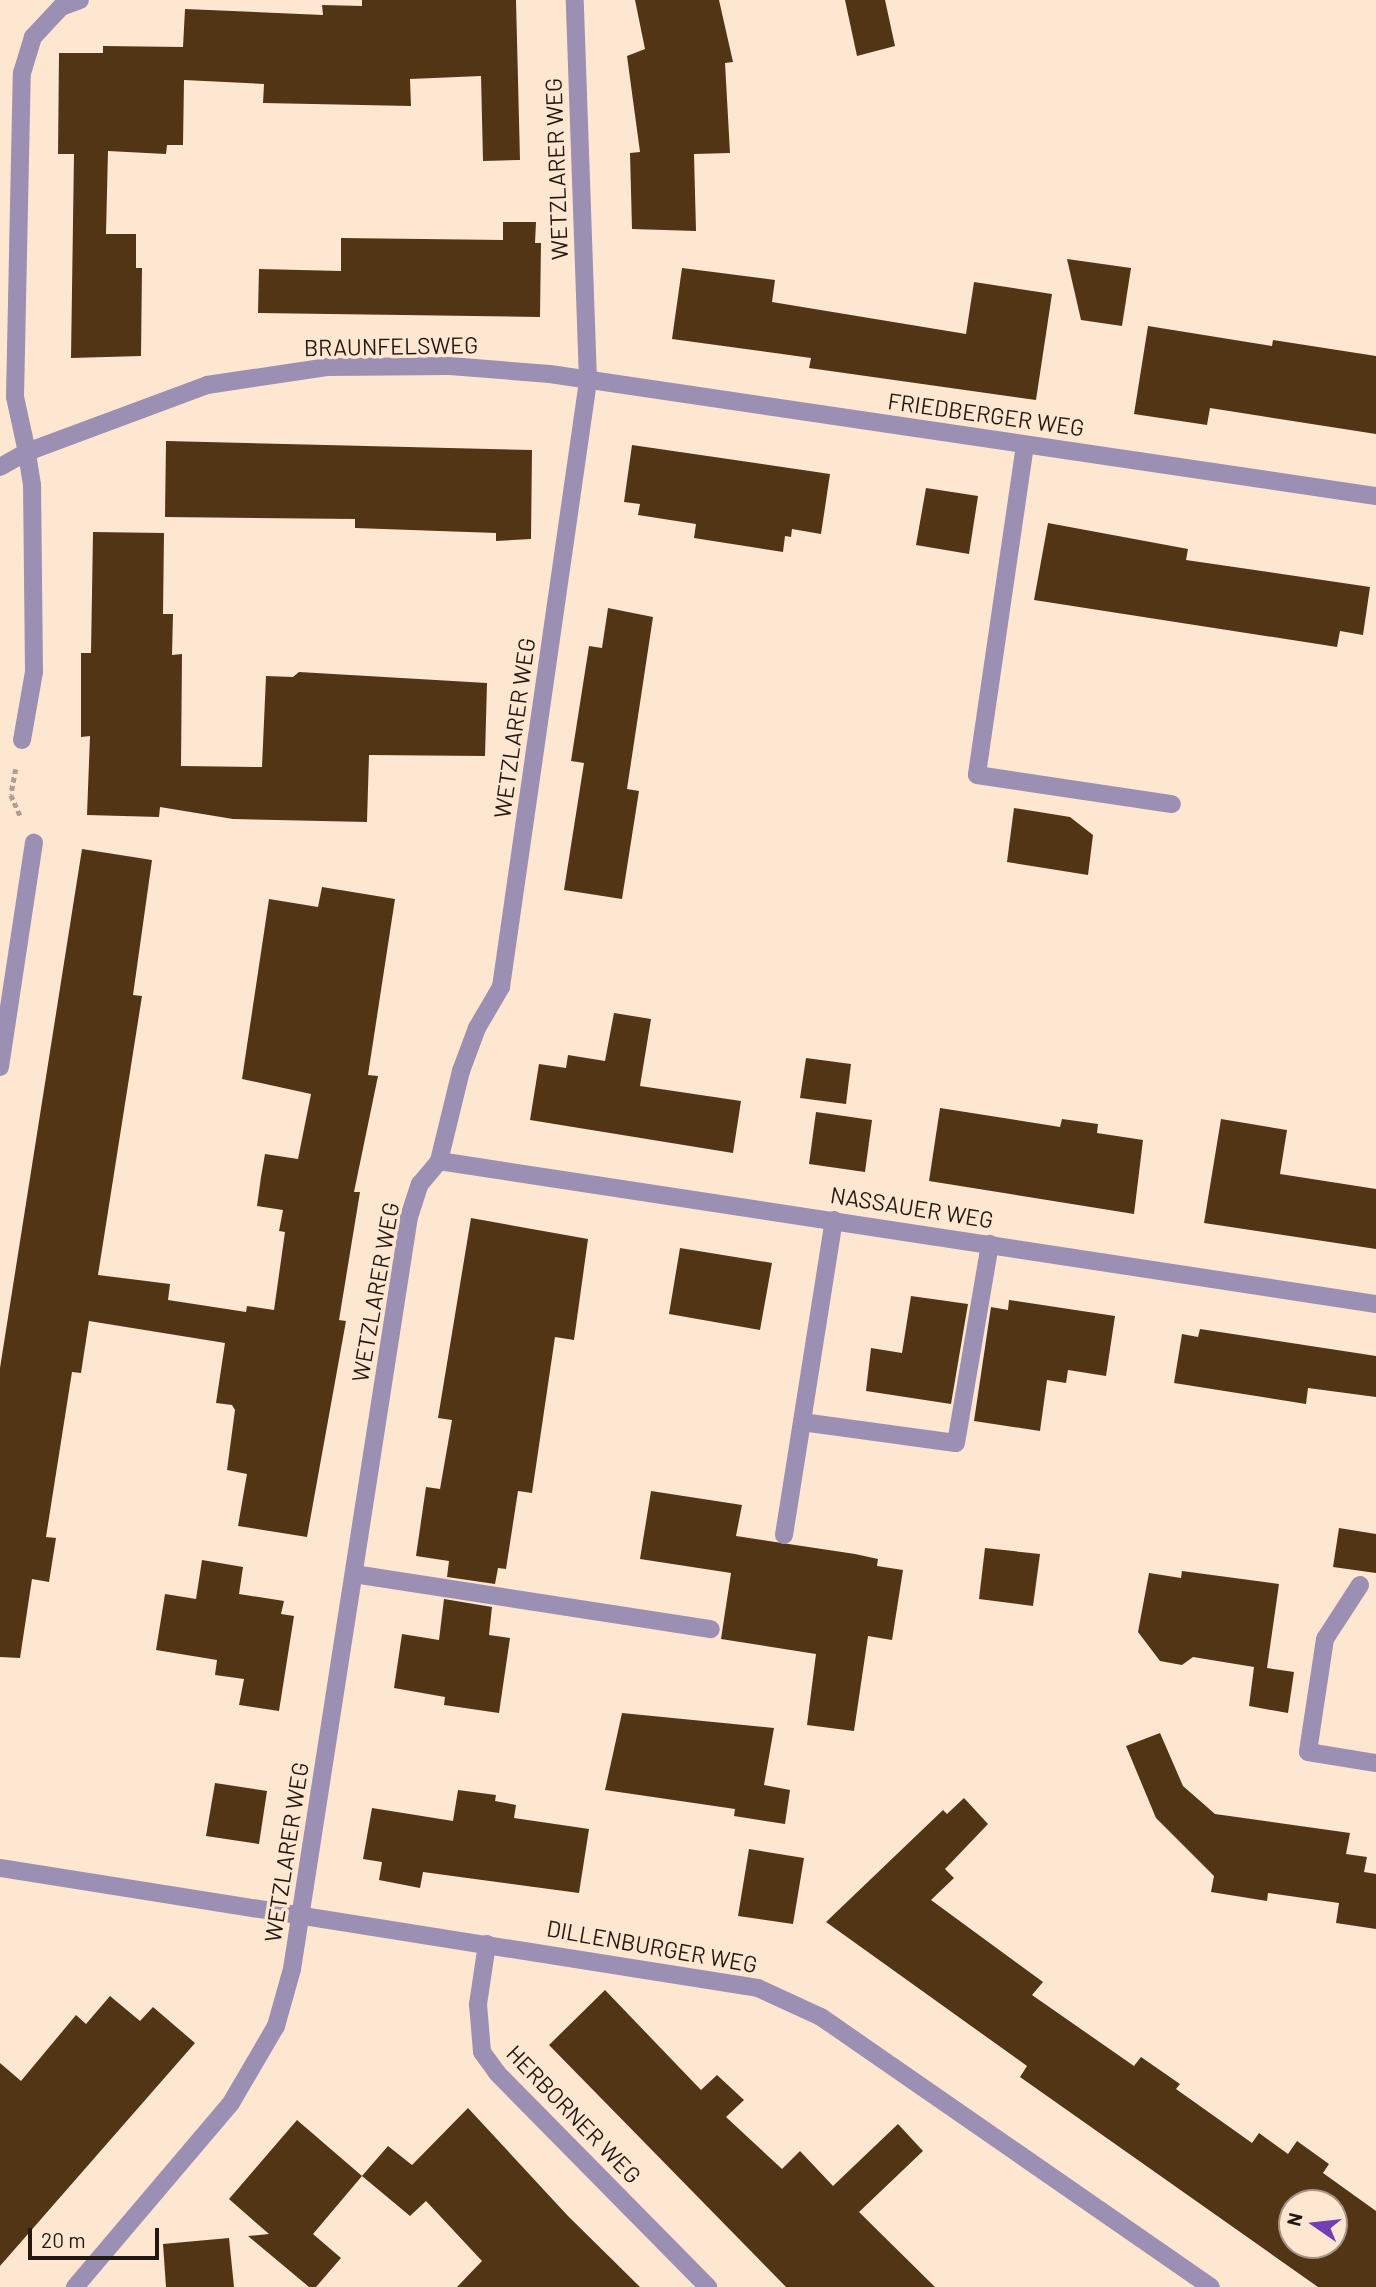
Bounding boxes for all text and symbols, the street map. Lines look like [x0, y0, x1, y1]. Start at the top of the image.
street label: WETZLARER WEG [539, 78, 573, 260]
street label: BRAUNFELSWEG [304, 331, 478, 361]
street label: FRIEDBERGER WEG [886, 387, 1086, 441]
street label: WETZLARER WEG [488, 636, 540, 820]
street label: NASSAUER WEG [828, 1180, 996, 1234]
street label: WETZLARER WEG [346, 1200, 404, 1384]
street label: WETZLARER WEG [258, 1760, 314, 1944]
street label: DILLENBURGER WEG [545, 1914, 759, 1978]
street label: HERBORNER WEG [501, 2039, 647, 2189]
north arrow [1278, 2189, 1348, 2259]
text: N [1281, 2210, 1307, 2228]
scale bar [32, 2214, 163, 2258]
text: 20 m [41, 2227, 86, 2252]

